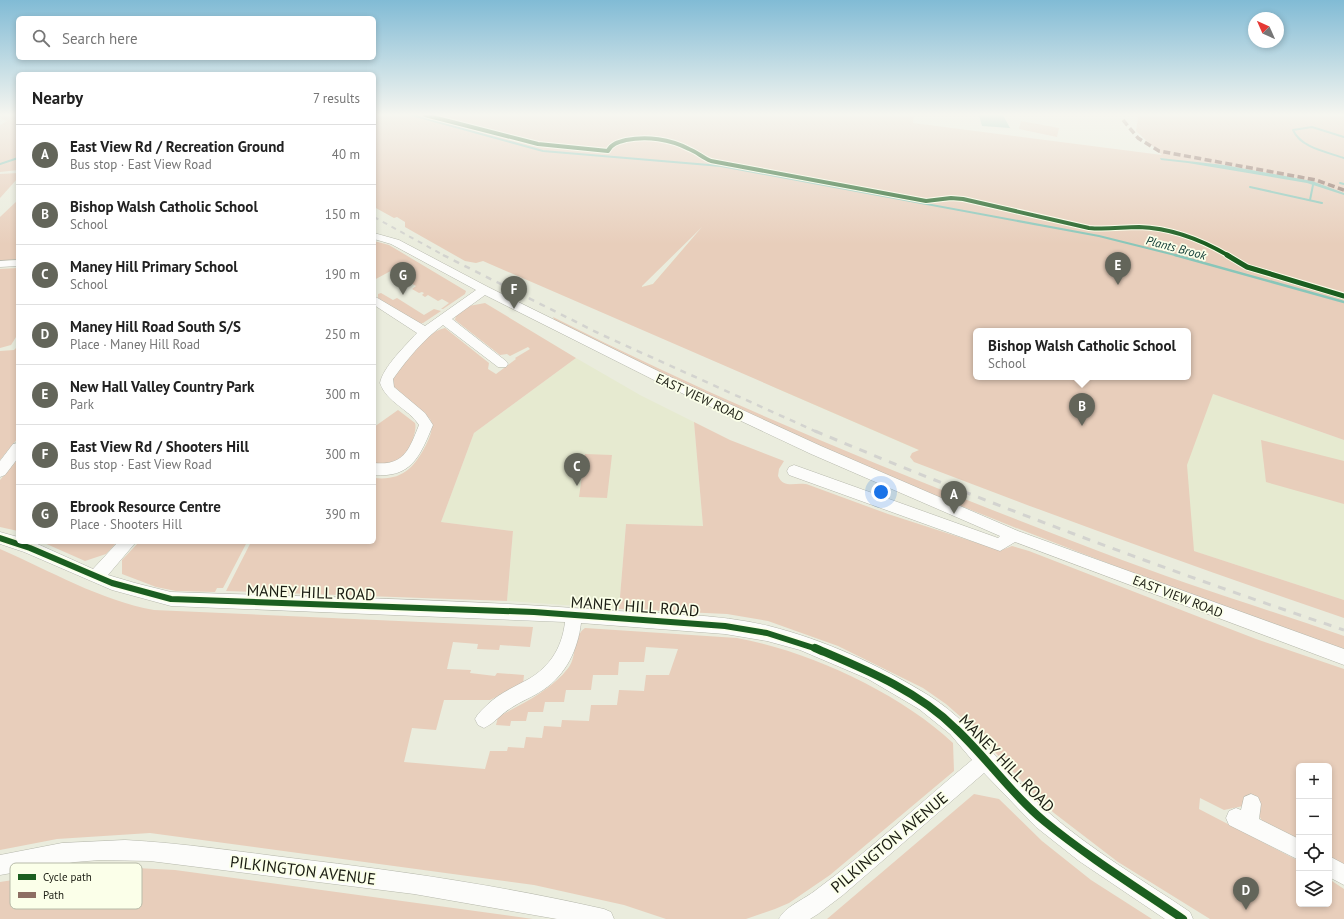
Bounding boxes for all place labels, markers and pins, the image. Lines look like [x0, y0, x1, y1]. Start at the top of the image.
pin: E [1105, 252, 1131, 285]
pin: G [390, 262, 416, 295]
pin: F [501, 276, 527, 309]
pin: B [1069, 393, 1095, 426]
pin: C [564, 453, 590, 486]
pin: A [941, 481, 967, 514]
pin: D [1233, 877, 1259, 910]

